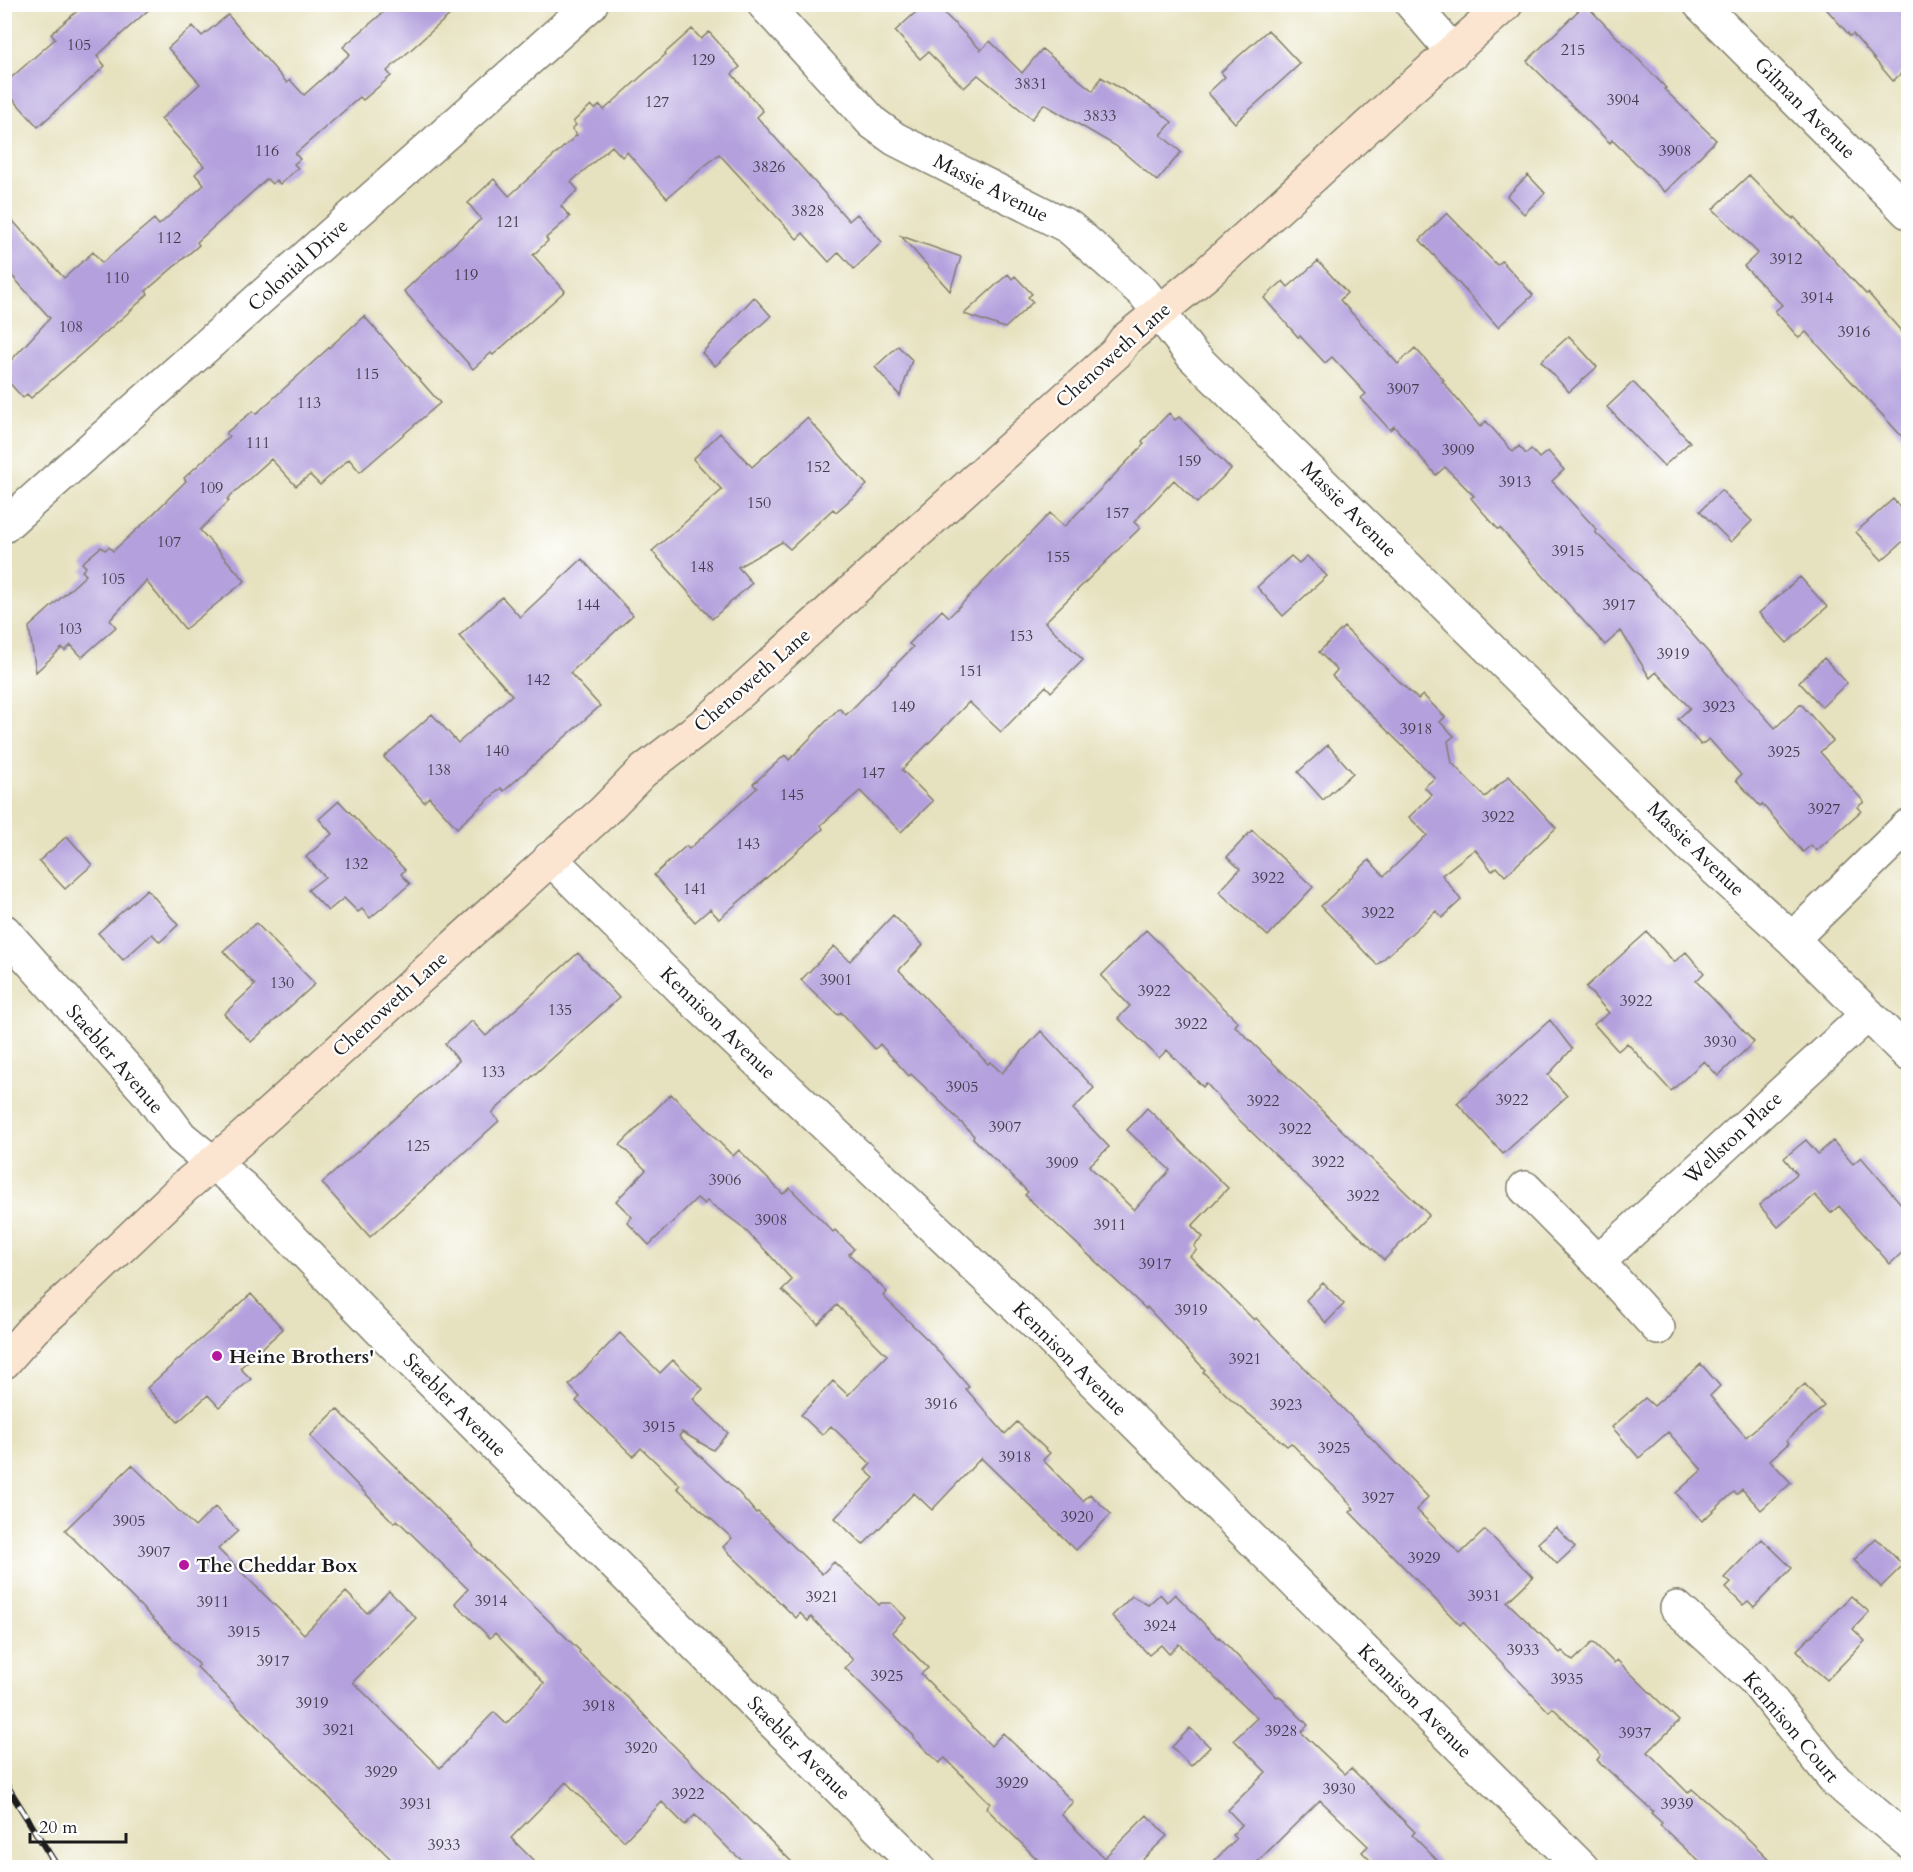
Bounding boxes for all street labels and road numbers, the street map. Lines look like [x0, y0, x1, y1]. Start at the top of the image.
street label: Gilman Avenue [1748, 51, 1862, 165]
street label: Massie Avenue [929, 147, 1053, 229]
street label: Colonial Drive [242, 213, 354, 317]
street label: Chenoweth Lane [1050, 296, 1176, 414]
street label: Massie Avenue [1295, 455, 1403, 563]
street label: Chenoweth Lane [688, 622, 816, 738]
street label: Massie Avenue [1641, 796, 1751, 902]
street label: Chenoweth Lane [327, 945, 453, 1063]
street label: Kennison Avenue [654, 961, 782, 1085]
street label: Staebler Avenue [60, 999, 170, 1119]
street label: Wellston Place [1677, 1085, 1788, 1191]
street label: Kennison Avenue [1007, 1296, 1133, 1422]
street label: Staebler Avenue [397, 1347, 513, 1463]
street label: Kennison Avenue [1352, 1638, 1478, 1764]
street label: Kennison Court [1737, 1666, 1846, 1789]
street label: Staebler Avenue [741, 1690, 857, 1806]

